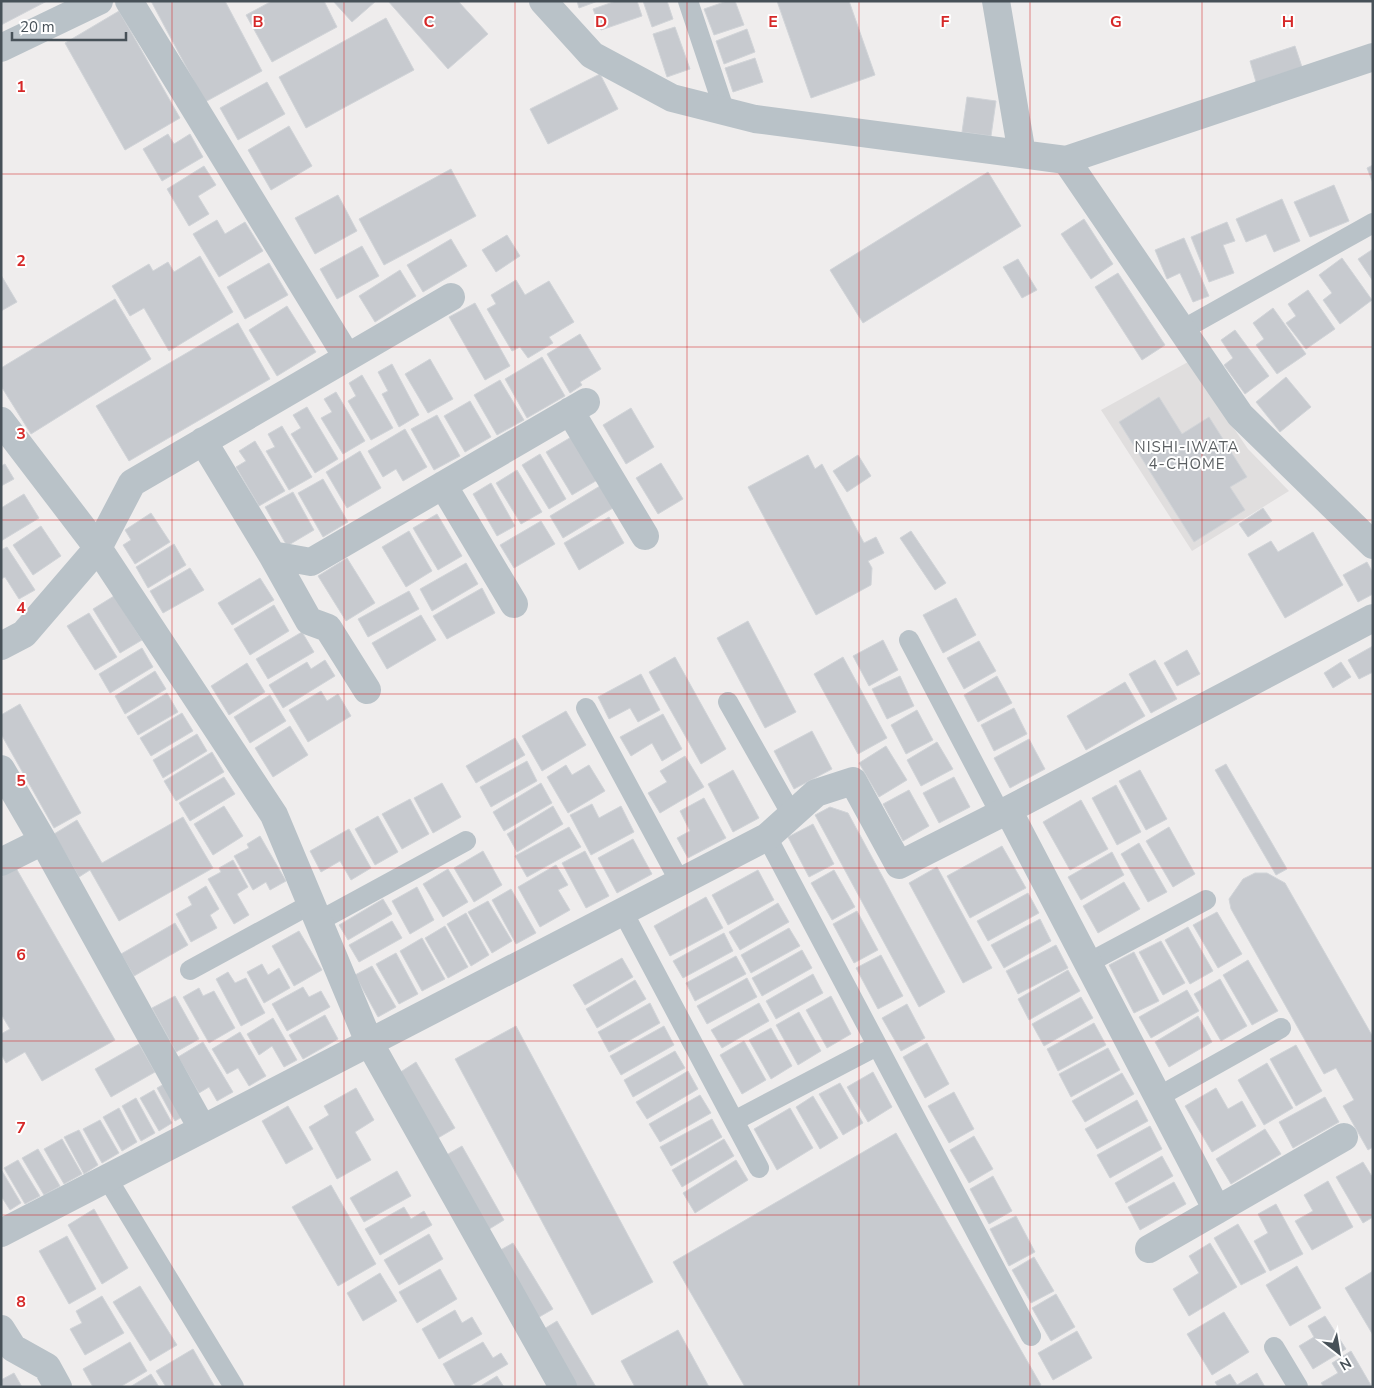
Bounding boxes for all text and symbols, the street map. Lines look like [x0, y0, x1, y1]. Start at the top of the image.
scale bar [12, 10, 126, 42]
text: B [252, 11, 264, 33]
text: C [424, 11, 435, 33]
text: D [595, 11, 607, 33]
text: E [768, 11, 778, 33]
text: F [941, 11, 950, 33]
text: G [1110, 11, 1122, 33]
text: H [1282, 11, 1294, 33]
text: 20 m [20, 17, 55, 37]
text: 1 [16, 76, 26, 98]
text: 2 [16, 250, 26, 272]
text: 3 [16, 423, 26, 445]
district label: NISHI-IWATA 4-CHOME [1135, 437, 1239, 474]
text: 4 [16, 597, 26, 619]
text: 5 [16, 770, 26, 792]
text: 6 [16, 944, 26, 966]
text: 7 [16, 1117, 26, 1139]
text: 8 [16, 1291, 26, 1313]
north arrow [1314, 1328, 1364, 1378]
text: N [1336, 1353, 1355, 1375]

